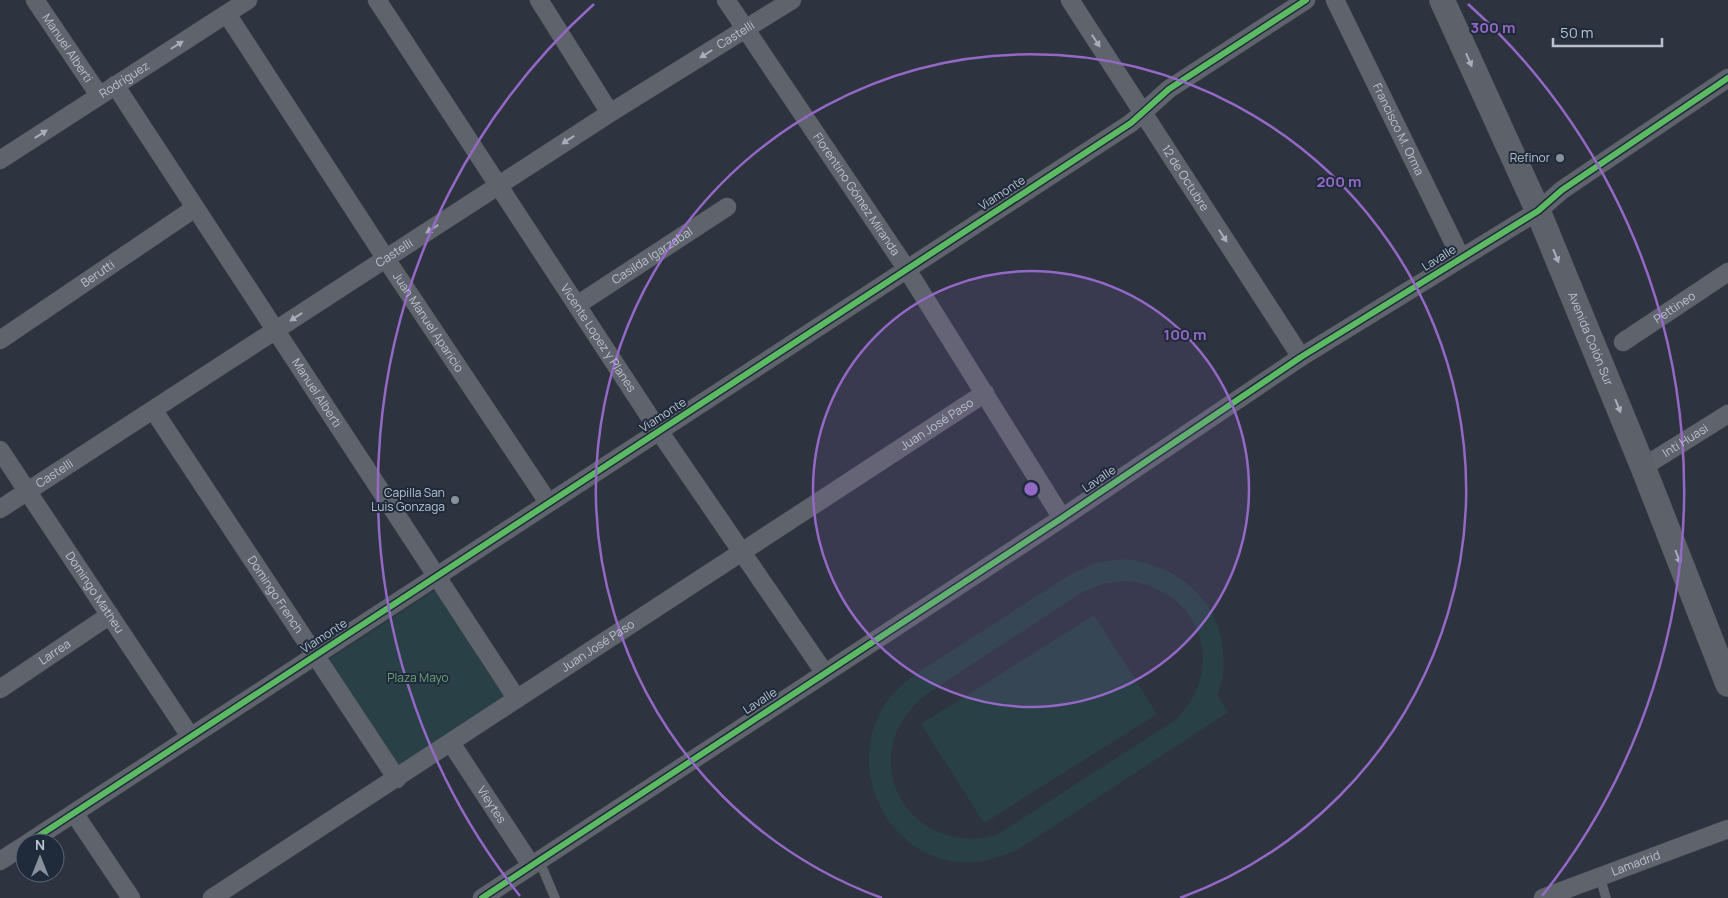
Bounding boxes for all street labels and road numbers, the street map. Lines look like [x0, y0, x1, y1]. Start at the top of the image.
street label: Manuel Alberti [38, 10, 97, 86]
street label: Castelli [713, 16, 757, 53]
street label: Rodríguez [96, 57, 152, 102]
street label: Francisco M. Orma [1369, 80, 1428, 178]
street label: Florentino Gómez Miranda [810, 129, 904, 259]
street label: 12 de Octubre [1158, 141, 1213, 214]
street label: Viamonte [975, 171, 1028, 214]
street label: Casilda Igarzabal [608, 223, 696, 288]
street label: Castelli [372, 234, 416, 271]
street label: Lavalle [1418, 240, 1459, 275]
street label: Berutti [77, 256, 118, 291]
street label: Juan Manuel Aparicio [389, 268, 468, 375]
street label: Vicente Lopez y Planes [557, 280, 640, 395]
street label: Pettineo [1650, 287, 1699, 327]
street label: Avenida Colón Sur [1564, 289, 1618, 389]
street label: Manuel Alberti [288, 355, 346, 431]
street label: Viamonte [636, 393, 689, 436]
street label: Juan José Paso [897, 394, 977, 454]
street label: Inti Huasi [1659, 419, 1711, 461]
street label: Castelli [32, 455, 76, 492]
street label: Lavalle [1078, 461, 1119, 496]
street label: Domingo Matheu [62, 548, 128, 636]
street label: Domingo French [244, 552, 308, 637]
street label: Viamonte [297, 614, 350, 657]
street label: Juan José Paso [558, 615, 638, 676]
street label: Larrea [35, 635, 74, 669]
street label: Lavalle [739, 683, 780, 718]
street label: Vieytes [474, 783, 510, 827]
street label: Lamadrid [1609, 846, 1662, 880]

